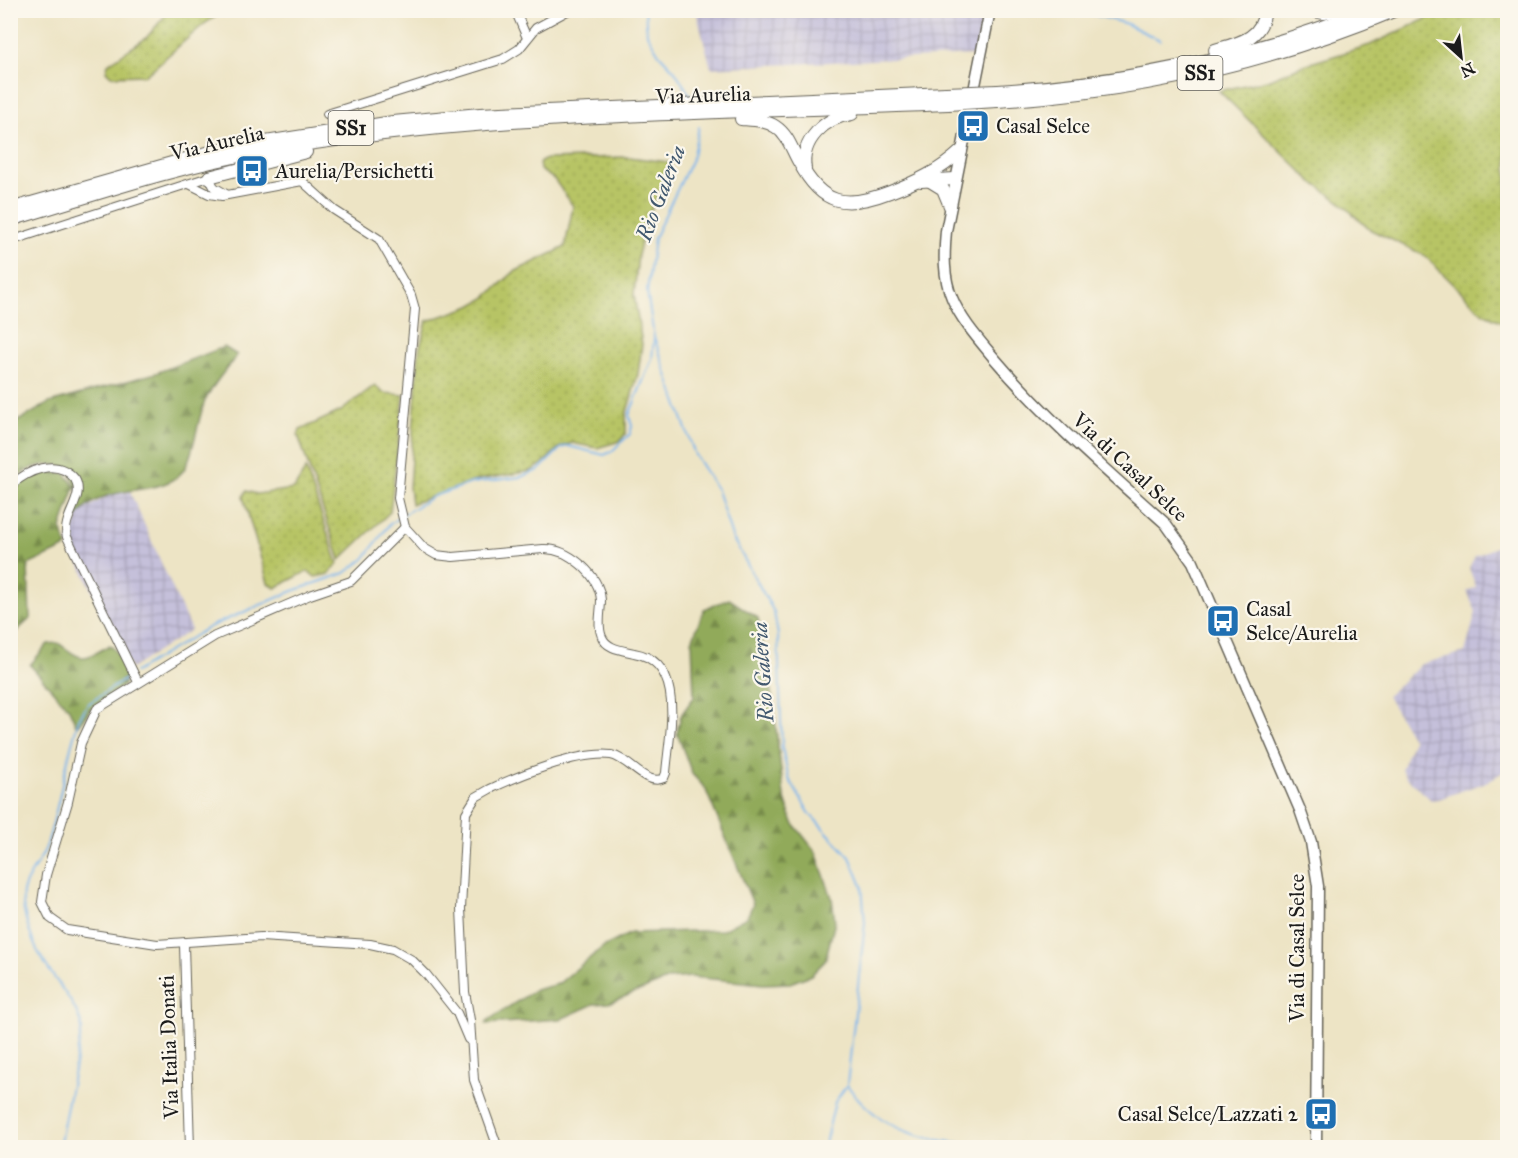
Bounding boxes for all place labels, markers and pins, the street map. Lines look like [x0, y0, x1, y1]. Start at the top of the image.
bus stop icon: Casal Selce [955, 108, 991, 144]
place label: Casal Selce [996, 113, 1090, 139]
bus stop icon: Aurelia/Persichetti [234, 153, 270, 189]
place label: Aurelia/Persichetti [274, 158, 434, 184]
place label: Casal Selce/Aurelia [1246, 596, 1358, 646]
bus stop icon: Casal Selce/Aurelia [1205, 603, 1241, 639]
bus stop icon: Casal Selce/Lazzati 2 [1303, 1096, 1339, 1132]
place label: Casal Selce/Lazzati 2 [1118, 1101, 1299, 1127]

